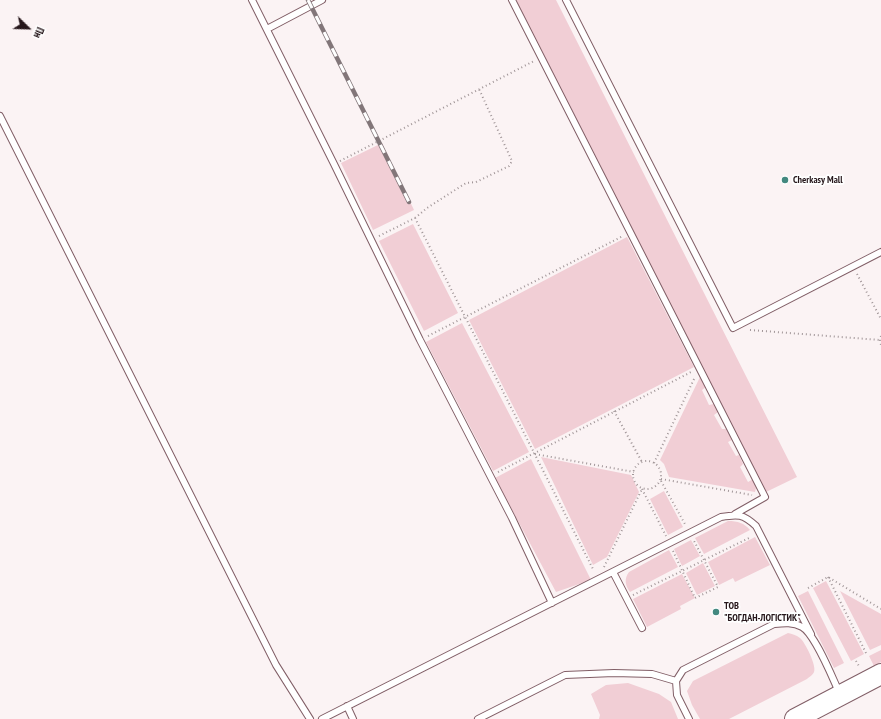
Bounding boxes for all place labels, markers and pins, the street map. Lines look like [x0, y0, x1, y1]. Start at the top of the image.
place label: Cherkasy Mall [793, 174, 843, 186]
marker: Cherkasy Mall [780, 175, 790, 185]
place label: ТОВ "БОГДАН-ЛОГІСТИК" [724, 600, 801, 624]
marker: ТОВ "БОГДАН-ЛОГІСТИК" [711, 607, 721, 617]

